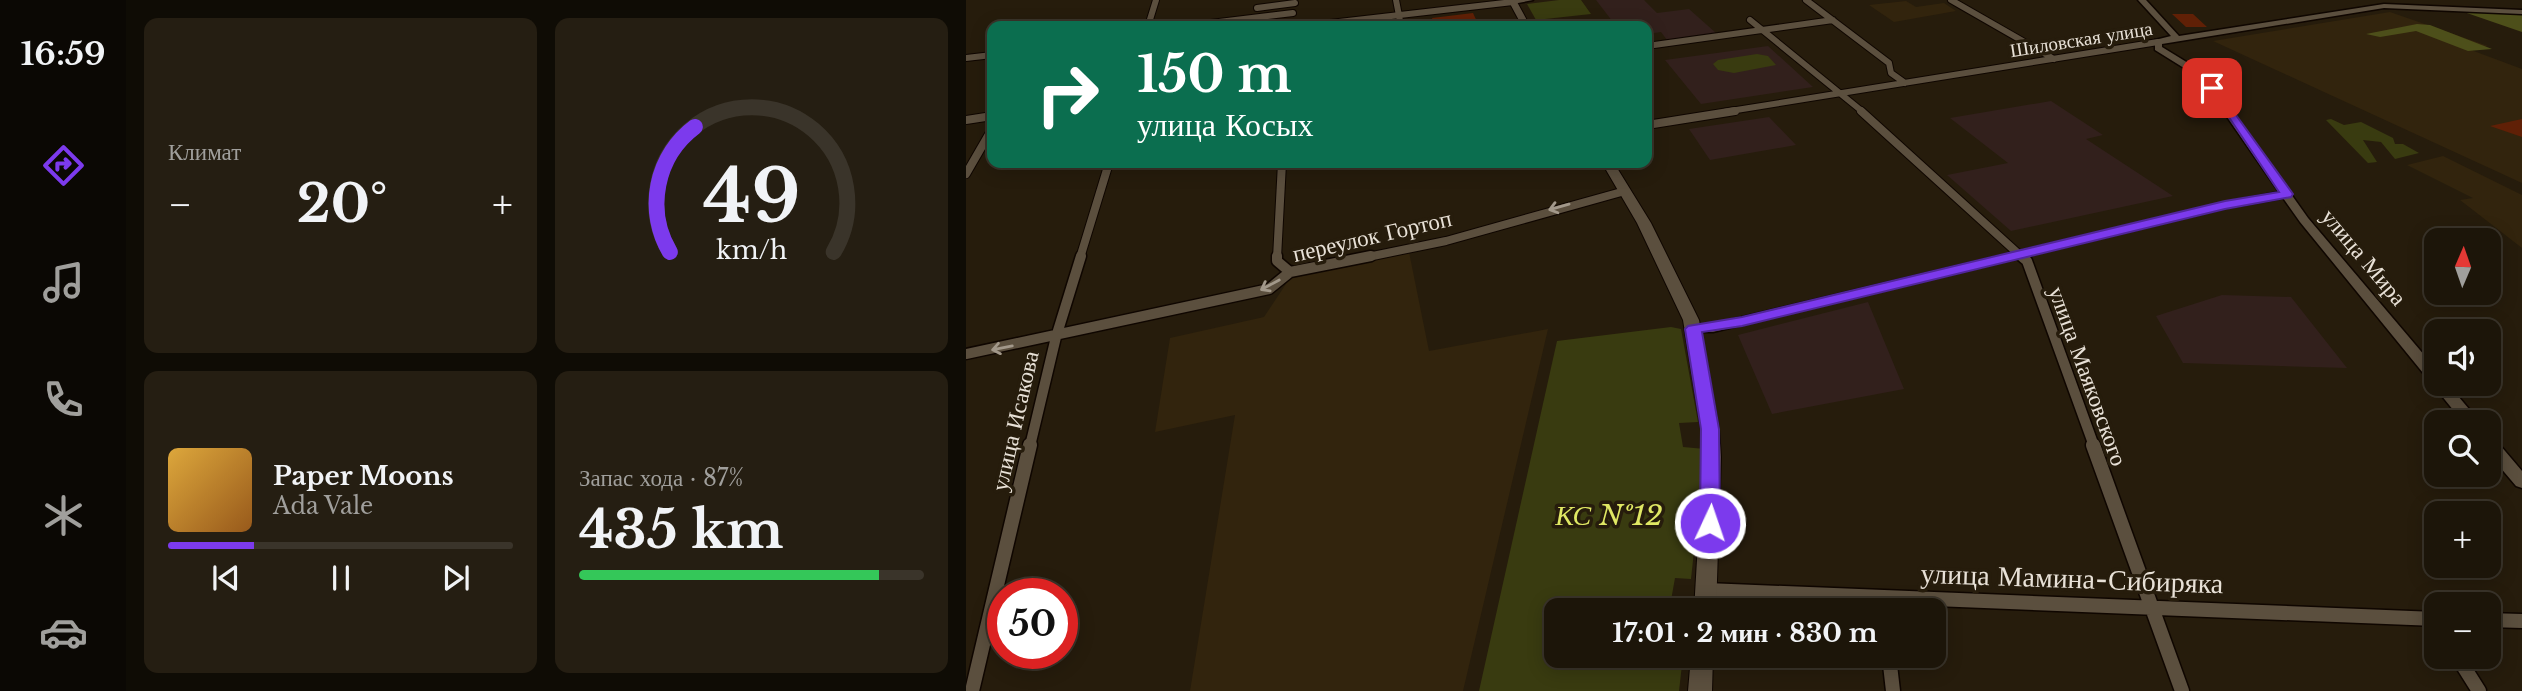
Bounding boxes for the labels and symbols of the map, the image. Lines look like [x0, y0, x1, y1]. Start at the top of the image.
street label: Шиловская улица [2008, 17, 2155, 62]
pin [2182, 58, 2242, 118]
one-way arrow [1548, 202, 1570, 215]
street label: улица Мира [2315, 203, 2413, 311]
street label: переулок Гортоп [1290, 204, 1454, 268]
north arrow [2424, 228, 2501, 304]
one-way arrow [1261, 278, 1281, 292]
street label: улица Маяковского [2043, 282, 2133, 470]
one-way arrow [991, 341, 1014, 355]
street label: улица Исакова [985, 348, 1045, 494]
position arrow [1673, 486, 1747, 560]
park label: КС №12 [1554, 498, 1663, 533]
street label: улица Мамина-Сибиряка [1920, 556, 2225, 601]
speed limit sign: 50 [987, 578, 1078, 669]

